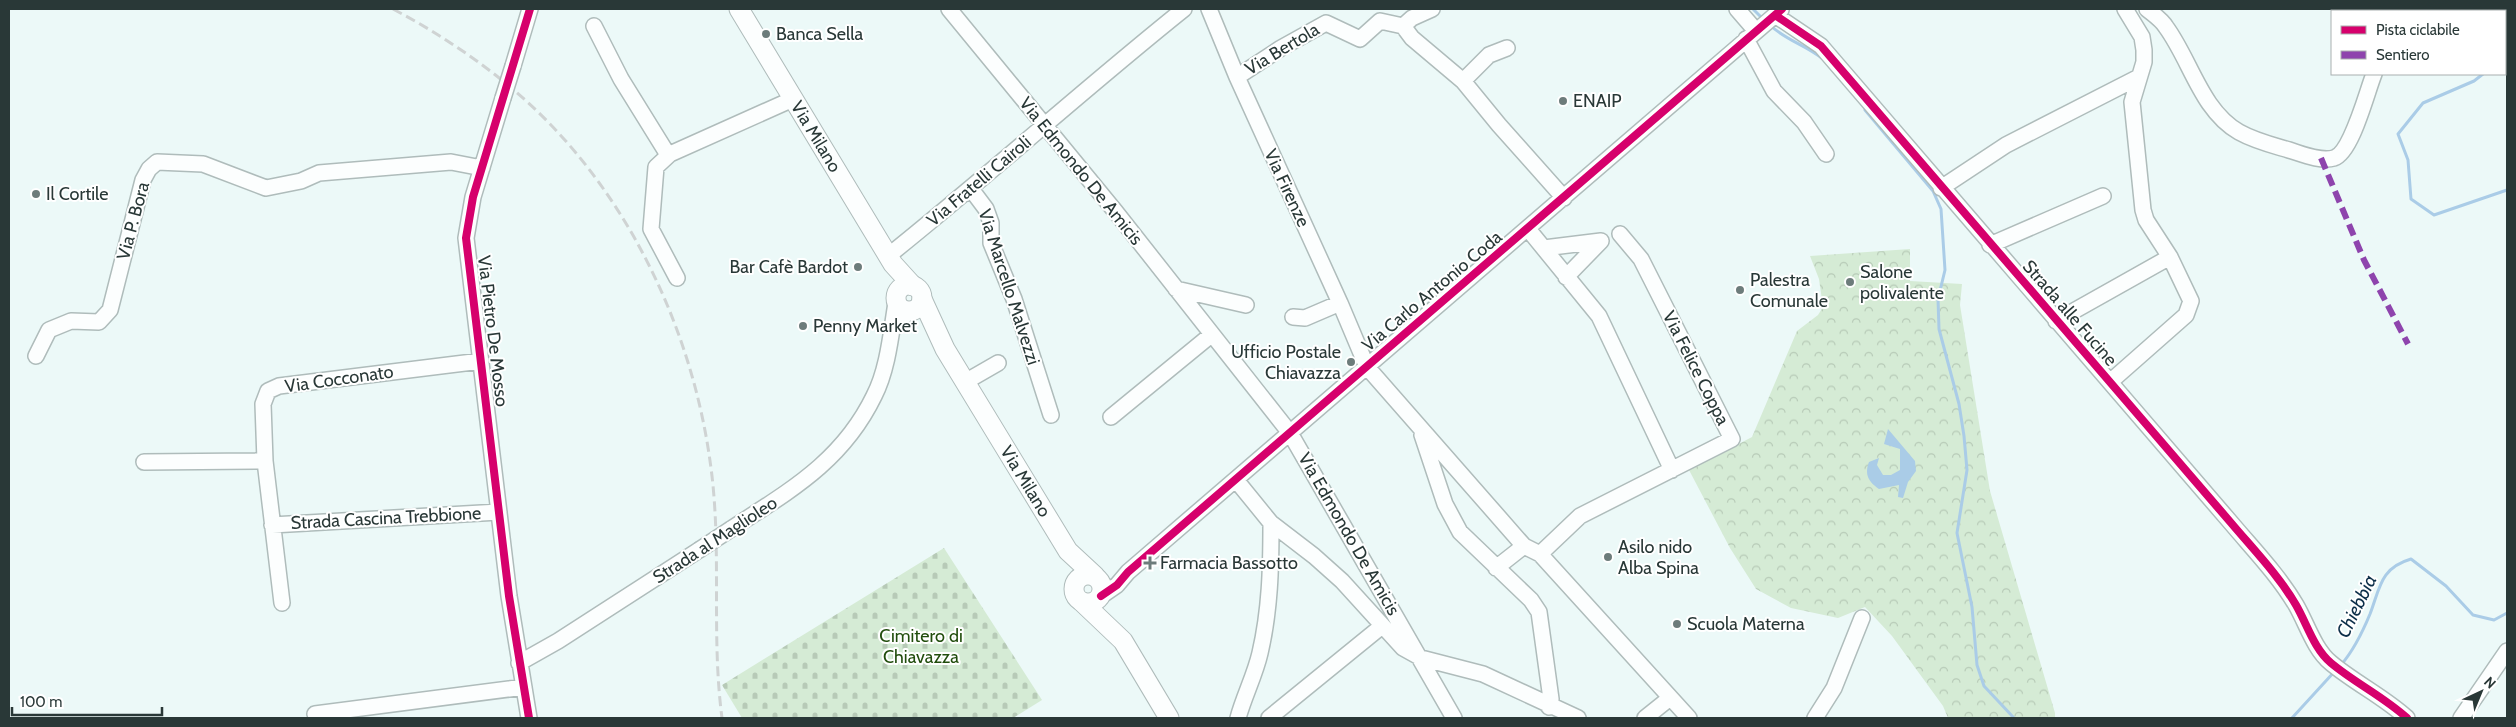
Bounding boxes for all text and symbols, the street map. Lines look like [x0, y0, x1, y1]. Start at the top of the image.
legend [2331, 10, 2506, 75]
street label: Via Bertola [1241, 18, 1323, 80]
text: Pista ciclabile [2376, 21, 2460, 39]
place label: Banca Sella [776, 23, 864, 45]
marker: Banca Sella [760, 28, 772, 40]
text: Sentiero [2376, 46, 2429, 64]
place label: ENAIP [1573, 90, 1622, 112]
street label: Via Edmondo De Amicis [1015, 93, 1147, 249]
marker: ENAIP [1557, 95, 1569, 107]
street label: Via Milano [786, 97, 846, 176]
street label: Via Fratelli Cairoli [922, 131, 1036, 231]
street label: Via Firenze [1259, 145, 1315, 231]
street label: Via P. Bora [112, 179, 154, 262]
place label: Il Cortile [46, 183, 108, 205]
marker: Il Cortile [30, 188, 42, 200]
street label: Via Marcello Malvezzi [973, 206, 1045, 368]
street label: Via Carlo Antonio Coda [1358, 226, 1507, 356]
street label: Via Pietro De Mosso [473, 254, 513, 408]
place label: Bar Cafè Bardot [730, 256, 848, 278]
street label: Strada alle Fucine [2018, 256, 2122, 370]
marker: Bar Cafè Bardot [852, 261, 864, 273]
place label: Salone polivalente [1860, 261, 1944, 304]
place label: Palestra Comunale [1750, 269, 1828, 312]
marker: Salone polivalente [1844, 276, 1856, 288]
marker: Palestra Comunale [1734, 284, 1746, 296]
street label: Via Felice Coppa [1658, 307, 1734, 429]
place label: Penny Market [813, 315, 917, 337]
marker: Penny Market [797, 320, 809, 332]
place label: Ufficio Postale Chiavazza [1231, 341, 1341, 384]
marker: Ufficio Postale Chiavazza [1345, 356, 1357, 368]
street label: Via Cocconato [283, 360, 395, 398]
street label: Via Milano [996, 442, 1056, 521]
street label: Via Edmondo De Amicis [1293, 449, 1405, 619]
street label: Strada al Maglioleo [649, 492, 781, 588]
street label: Strada Cascina Trebbione [290, 502, 482, 534]
place label: Asilo nido Alba Spina [1618, 536, 1699, 579]
marker: Asilo nido Alba Spina [1602, 551, 1614, 563]
place label: Farmacia Bassotto [1160, 552, 1298, 574]
marker: Farmacia Bassotto [1144, 557, 1156, 569]
water label: Chiebbia [2331, 571, 2382, 641]
place label: Scuola Materna [1687, 613, 1805, 635]
marker: Scuola Materna [1671, 618, 1683, 630]
park label: Cimitero di Chiavazza [879, 625, 963, 668]
north arrow [2456, 667, 2506, 717]
text: N [2480, 673, 2500, 693]
scale bar [12, 684, 162, 716]
text: 100 m [20, 693, 62, 711]

